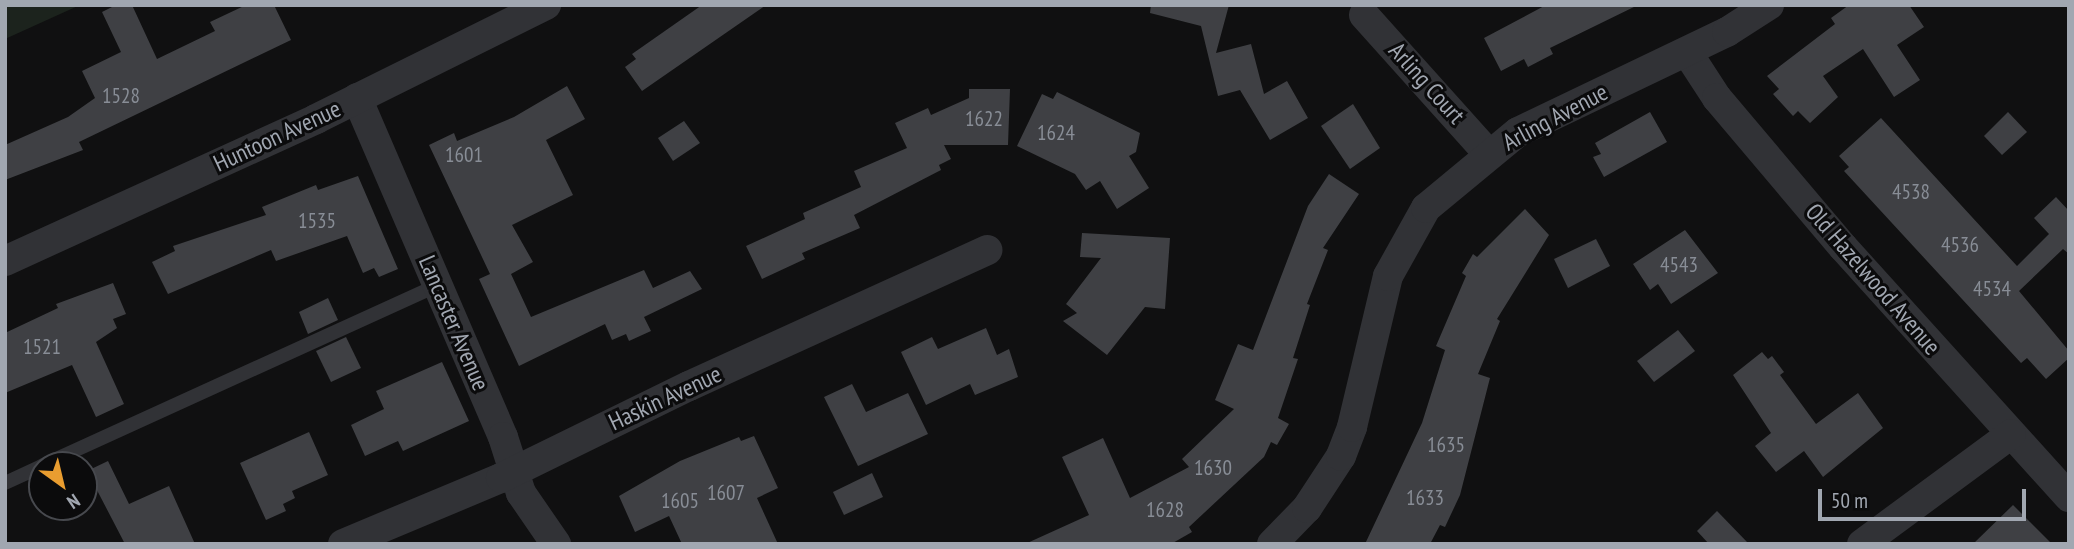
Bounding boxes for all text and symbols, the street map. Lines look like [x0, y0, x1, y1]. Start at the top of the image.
street label: Arling Court [1383, 36, 1471, 130]
street label: Arling Avenue [1497, 77, 1613, 157]
house number: 1528 [102, 83, 140, 109]
street label: Huntoon Avenue [209, 94, 345, 178]
house number: 1622 [965, 106, 1003, 132]
house number: 1624 [1037, 120, 1075, 146]
house number: 1601 [445, 142, 483, 168]
house number: 4538 [1892, 179, 1930, 205]
street label: Old Hazelwood Avenue [1799, 197, 1947, 361]
house number: 1535 [298, 208, 336, 234]
house number: 4536 [1941, 232, 1979, 258]
street label: Lancaster Avenue [412, 251, 496, 395]
house number: 4543 [1660, 252, 1698, 278]
house number: 4534 [1973, 276, 2011, 302]
house number: 1521 [23, 334, 61, 360]
street label: Haskin Avenue [604, 359, 726, 437]
house number: 1635 [1427, 432, 1465, 458]
north arrow [28, 451, 98, 521]
house number: 1630 [1194, 455, 1232, 481]
scale bar [1822, 476, 2030, 520]
house number: 1607 [707, 480, 745, 506]
house number: 1633 [1406, 485, 1444, 511]
text: 50 m [1831, 487, 1868, 514]
house number: 1605 [661, 488, 699, 514]
text: N [63, 489, 85, 515]
house number: 1628 [1146, 497, 1184, 523]

